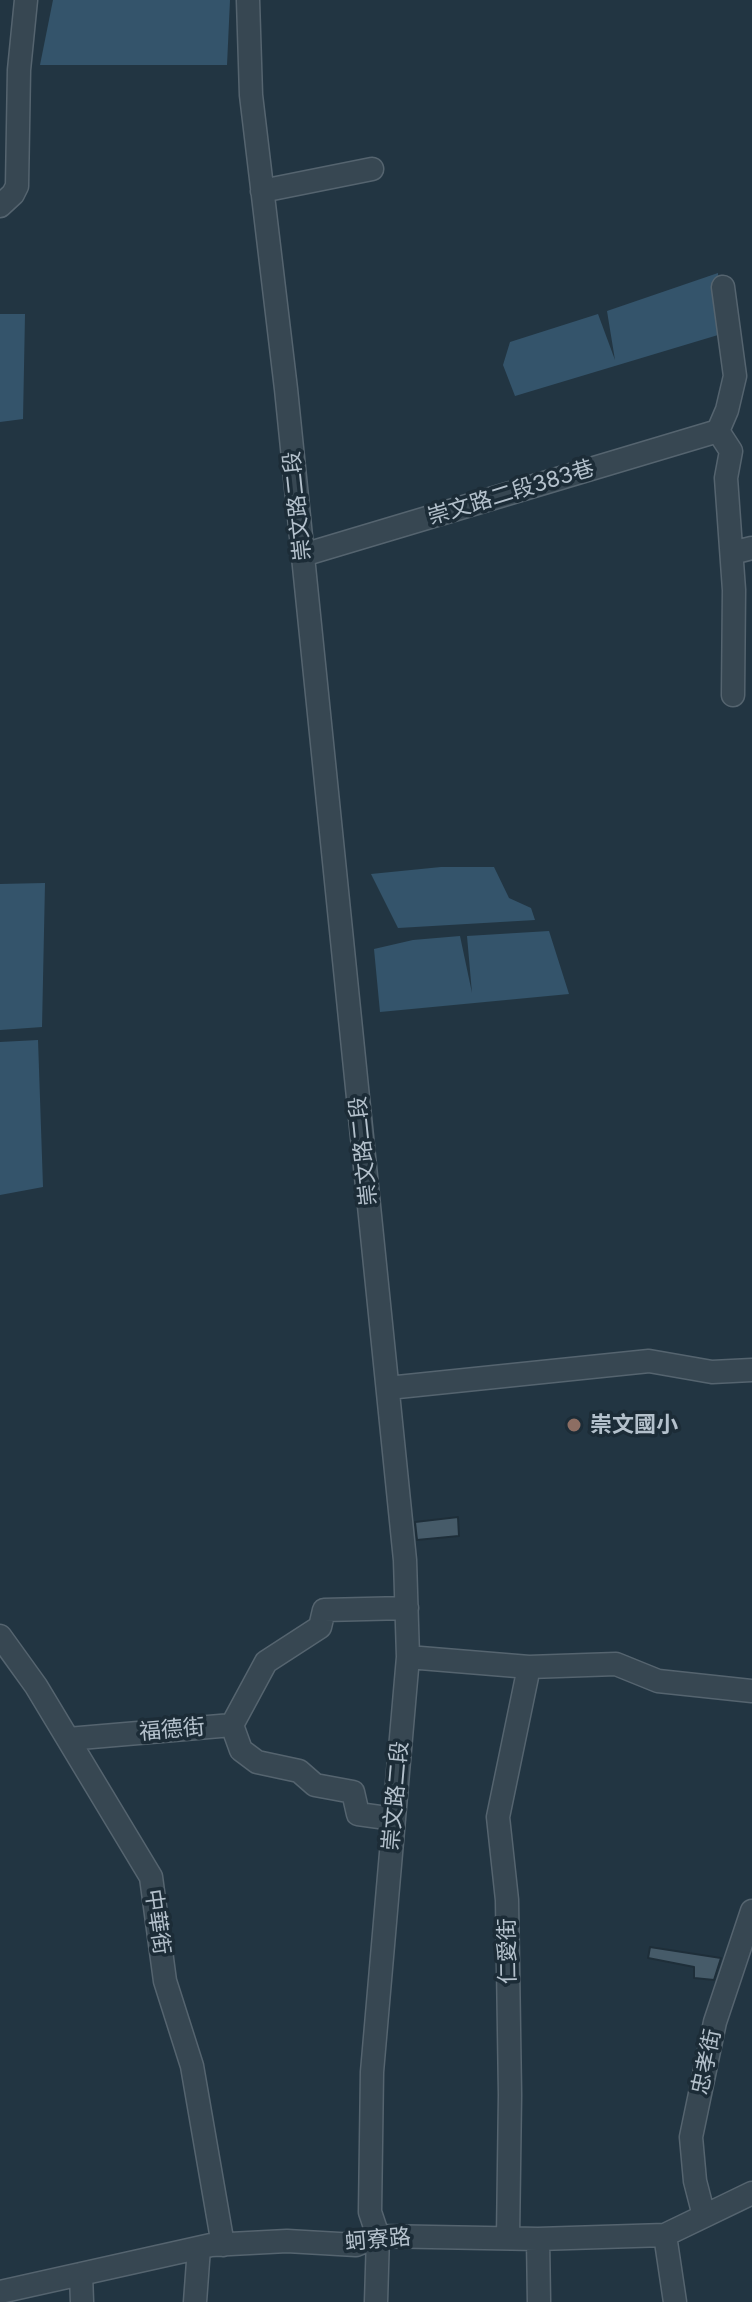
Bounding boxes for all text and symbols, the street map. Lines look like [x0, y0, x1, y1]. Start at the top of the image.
street label: 崇文路二段 [279, 450, 317, 562]
street label: 崇文路二段383巷 [425, 455, 597, 531]
street label: 崇文路二段 [345, 1095, 383, 1207]
place label: 崇文國小 [590, 1412, 678, 1438]
marker: 崇文國小 [565, 1416, 583, 1434]
street label: 福德街 [138, 1714, 206, 1746]
street label: 崇文路二段 [378, 1740, 414, 1852]
street label: 中華街 [139, 1887, 175, 1957]
street label: 仁愛街 [494, 1918, 522, 1984]
street label: 忠孝街 [687, 2027, 727, 2097]
street label: 蚵寮路 [344, 2224, 412, 2256]

